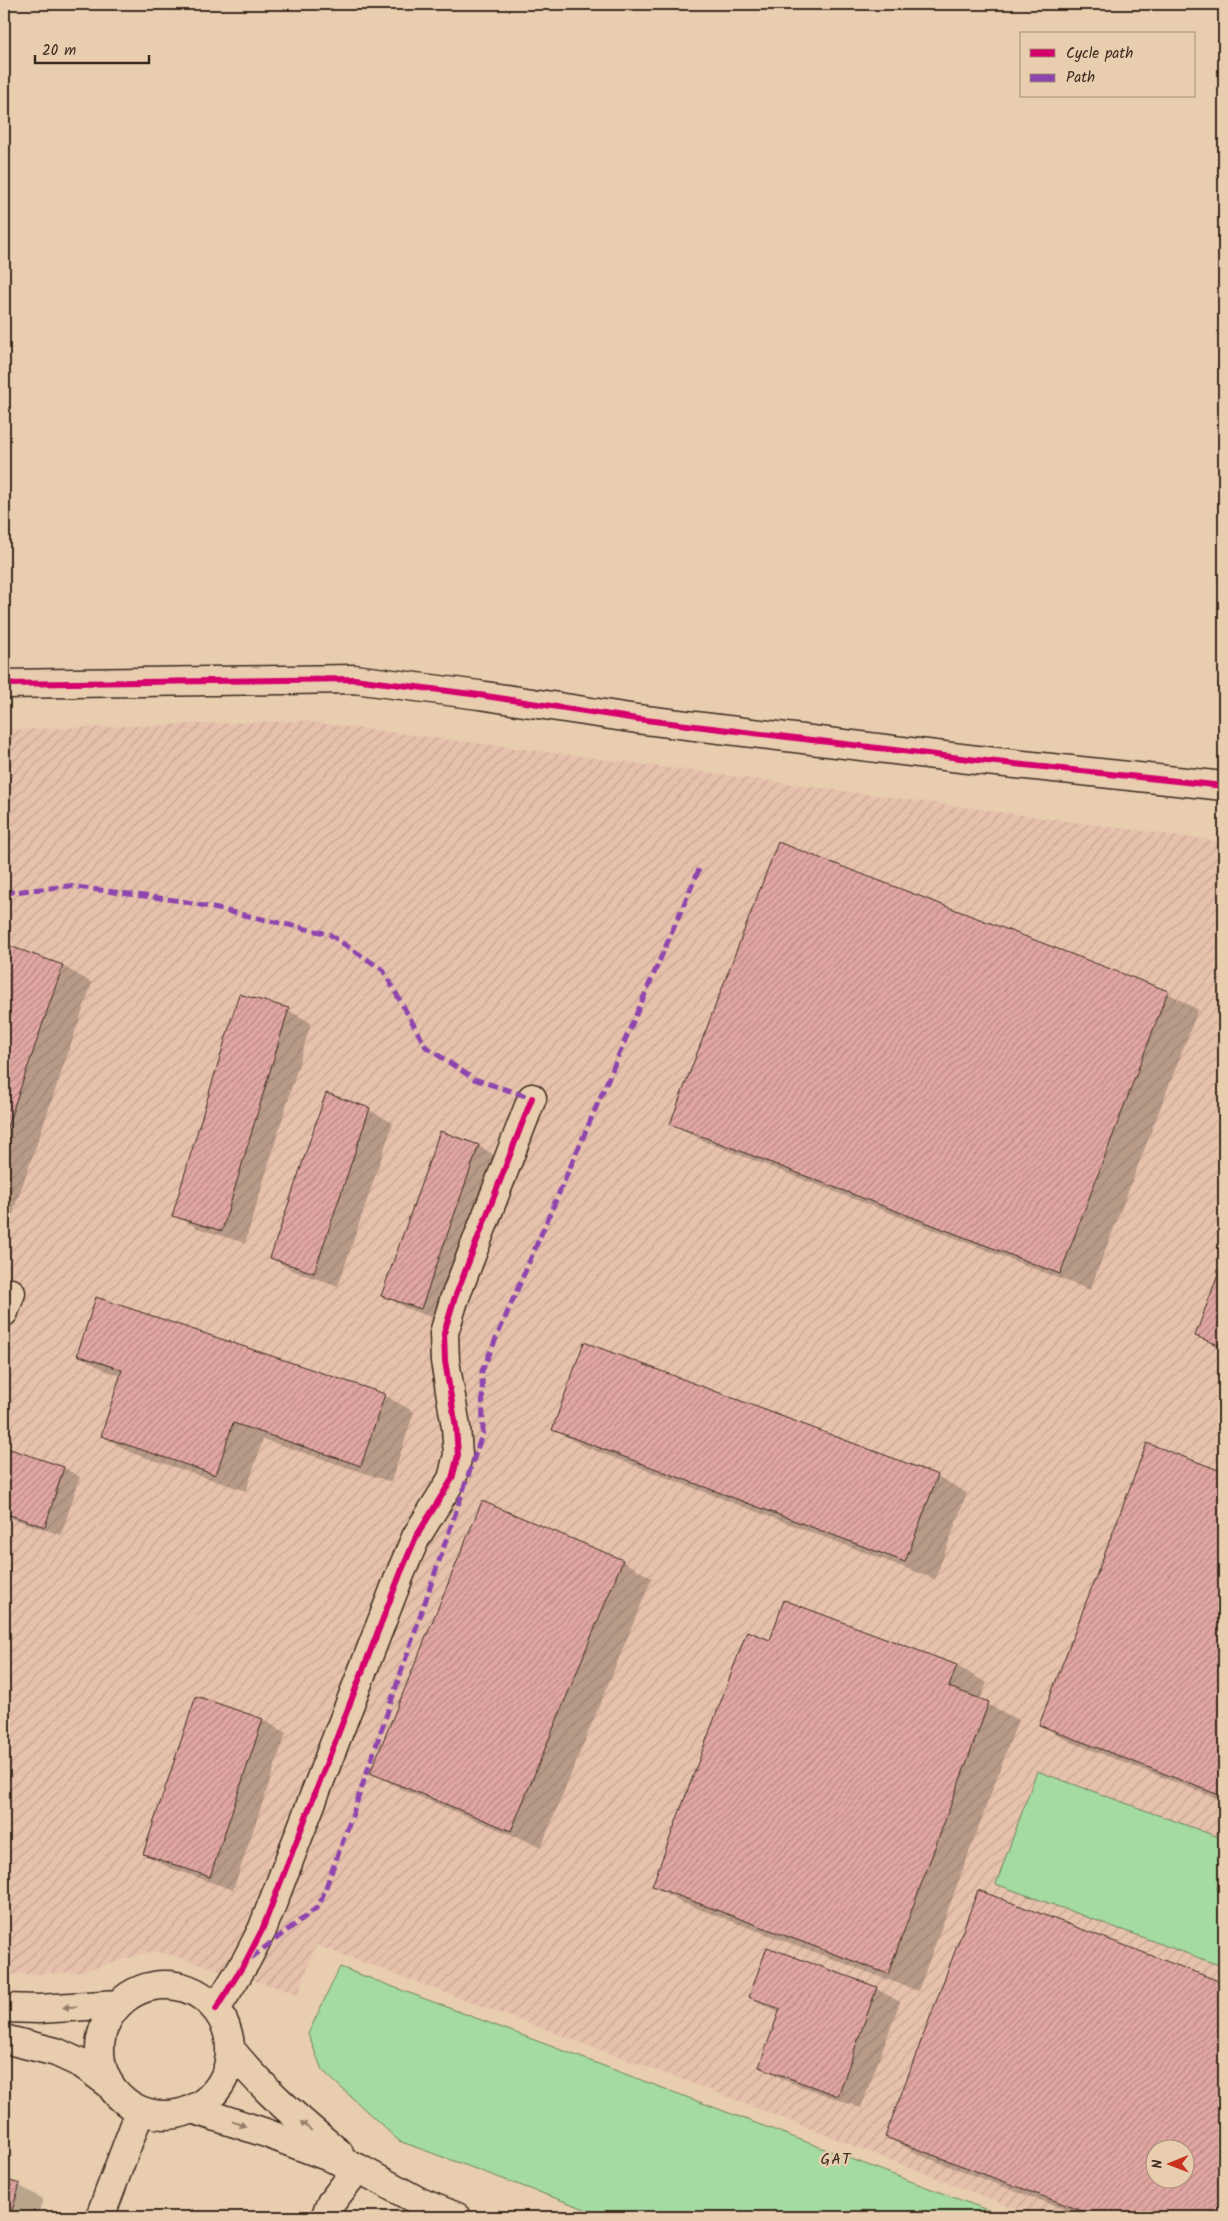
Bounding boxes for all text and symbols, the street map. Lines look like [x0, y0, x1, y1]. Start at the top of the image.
scale bar [35, 32, 149, 64]
legend [1020, 32, 1196, 98]
text: 20 m [42, 39, 76, 63]
text: Cycle path [1066, 42, 1133, 66]
text: Path [1066, 66, 1095, 90]
one-way arrow [62, 2003, 78, 2011]
one-way arrow [232, 2120, 247, 2128]
one-way arrow [300, 2121, 313, 2132]
north arrow [1146, 2138, 1196, 2188]
district label: GAT [820, 2147, 852, 2172]
text: N [1147, 2159, 1169, 2169]

